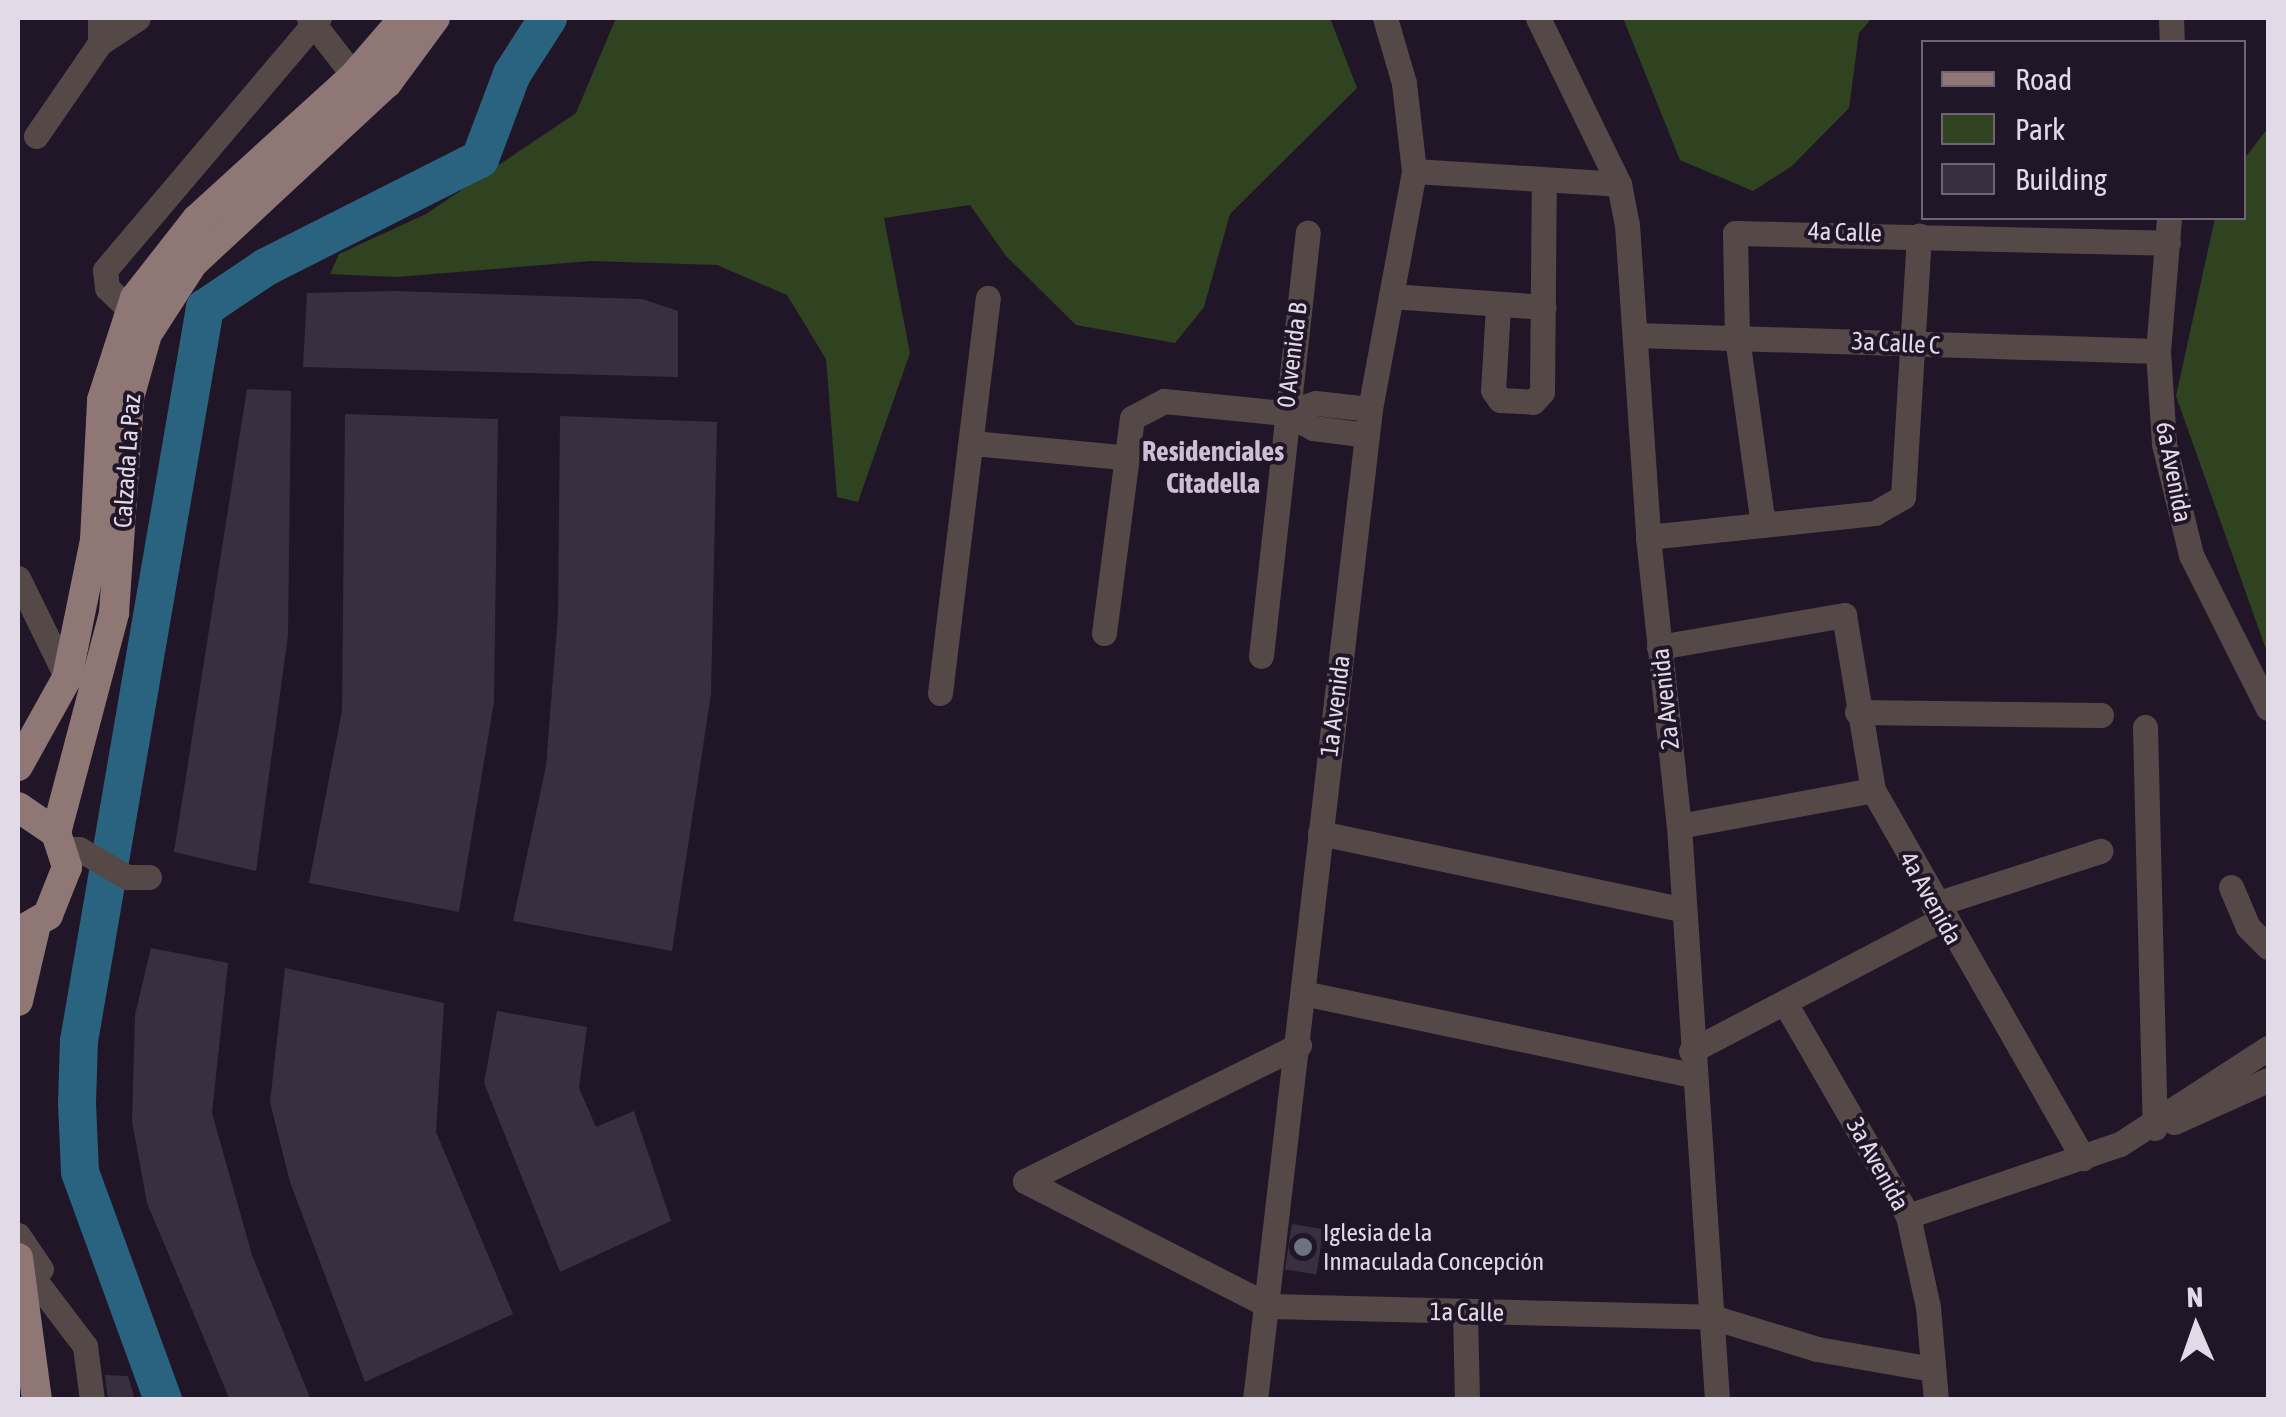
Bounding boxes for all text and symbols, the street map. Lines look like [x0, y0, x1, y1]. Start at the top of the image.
legend [1921, 40, 2246, 220]
text: Road [2015, 62, 2072, 96]
text: Park [2015, 112, 2065, 146]
text: Building [2015, 162, 2107, 196]
street label: 4a Calle [1807, 216, 1883, 248]
street label: 0 Avenida B [1271, 301, 1313, 409]
street label: 3a Calle C [1851, 326, 1941, 360]
street label: Calzada La Paz [107, 393, 147, 529]
street label: 6a Avenida [2150, 419, 2198, 525]
district label: Residenciales Citadella [1142, 434, 1284, 500]
street label: 2a Avenida [1645, 647, 1685, 751]
street label: 1a Avenida [1314, 654, 1356, 758]
street label: 4a Avenida [1893, 846, 1969, 950]
street label: 3a Avenida [1840, 1112, 1916, 1216]
place label: Iglesia de la Inmaculada Concepción [1323, 1218, 1544, 1277]
marker: Iglesia de la Inmaculada Concepción [1292, 1236, 1314, 1258]
north arrow [2146, 1277, 2246, 1377]
text: N [2186, 1281, 2204, 1313]
street label: 1a Calle [1430, 1296, 1504, 1328]

